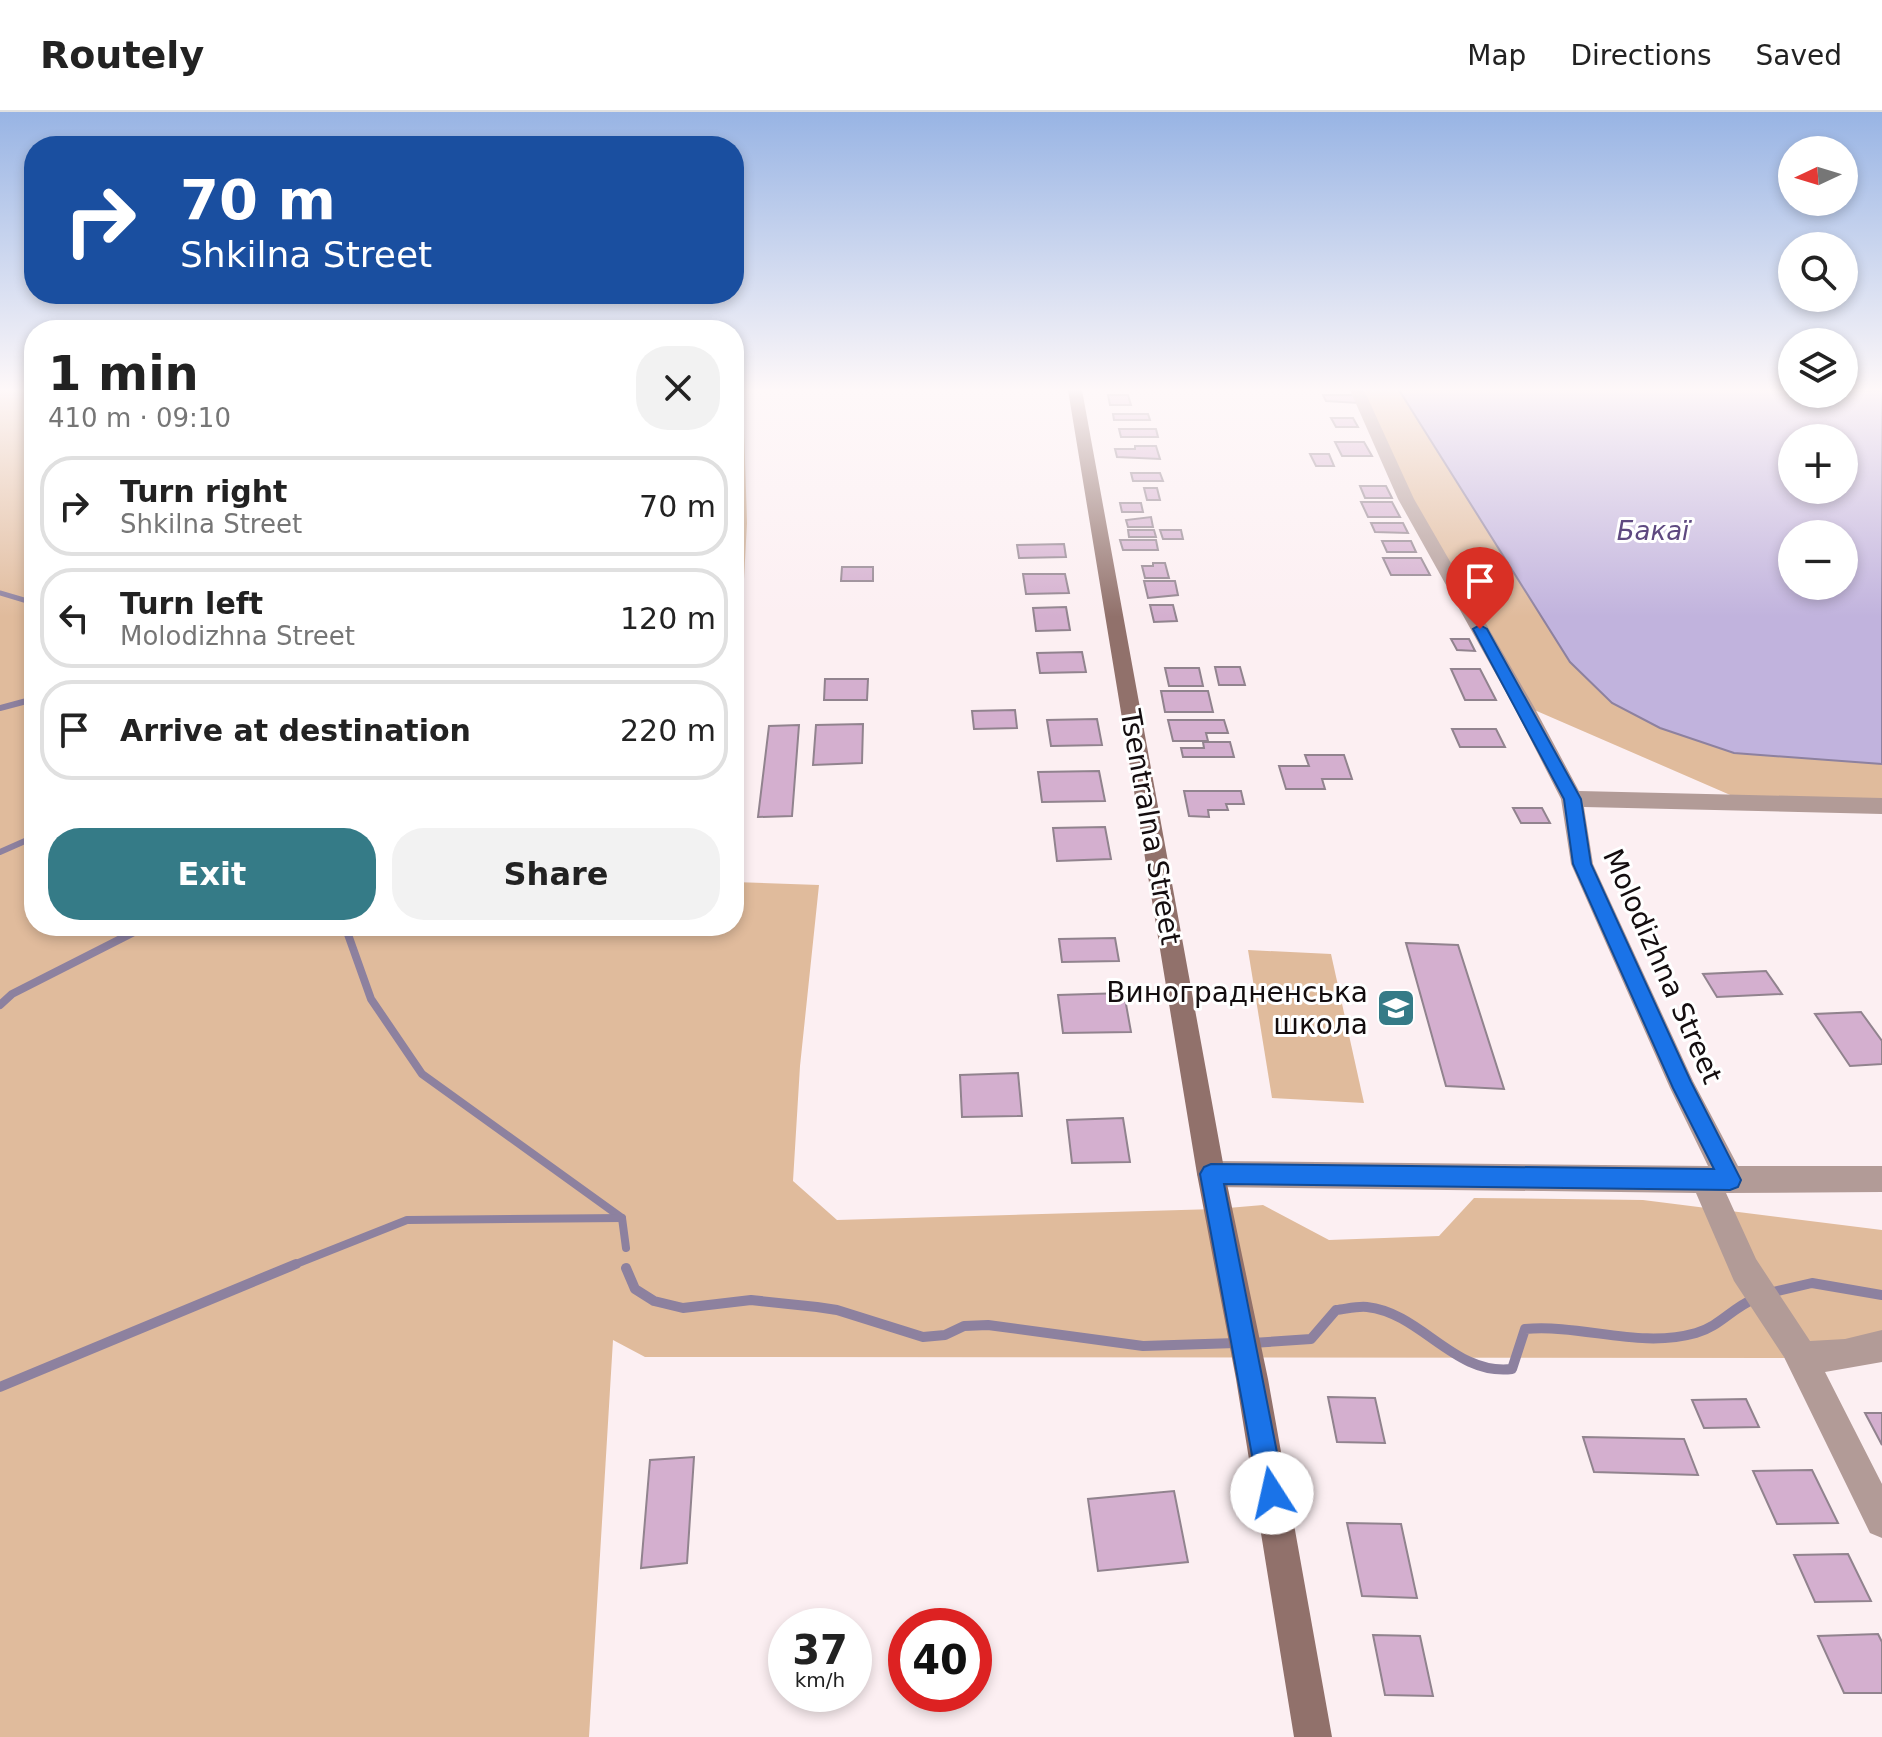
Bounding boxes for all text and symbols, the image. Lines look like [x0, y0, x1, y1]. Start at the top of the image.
text: Routely [40, 33, 204, 77]
text: Map [1467, 39, 1526, 72]
text: Directions [1570, 39, 1711, 72]
text: Saved [1755, 39, 1842, 72]
north arrow [1778, 136, 1858, 216]
map controls [1778, 136, 1858, 600]
text: 70 m [180, 167, 336, 232]
icon: right [48, 168, 152, 272]
button: search [1778, 232, 1858, 312]
text: Shkilna Street [180, 234, 432, 275]
button: layers [1778, 328, 1858, 408]
text: 1 min [48, 345, 199, 401]
button: close [636, 346, 720, 430]
text: 410 m · 09:10 [48, 403, 231, 433]
button: + [1778, 424, 1858, 504]
text: Turn right [120, 474, 287, 509]
icon: right [52, 484, 96, 528]
text: 70 m [639, 489, 716, 524]
text: Shkilna Street [120, 509, 302, 539]
water label: Бакаї [1617, 516, 1692, 546]
button: − [1778, 520, 1858, 600]
pin [1446, 547, 1514, 629]
icon: arrive [1458, 559, 1502, 603]
text: Turn left [120, 586, 263, 621]
icon: left [52, 596, 96, 640]
text: 120 m [620, 601, 716, 636]
text: Molodizhna Street [120, 621, 355, 651]
street label: Tsentralna Street [1113, 706, 1187, 947]
icon: arrive [52, 708, 96, 752]
text: Arrive at destination [120, 713, 471, 748]
text: 220 m [620, 713, 716, 748]
button: Exit [48, 828, 376, 920]
button: Share [392, 828, 720, 920]
street label: Molodizhna Street [1596, 844, 1729, 1089]
place label: Виноградненська школа [1106, 976, 1368, 1041]
school or university icon: Виноградненська школа [1375, 987, 1417, 1029]
position arrow [1230, 1451, 1314, 1535]
speed limit sign: 40 [888, 1608, 992, 1712]
text: 37 [792, 1627, 848, 1673]
text: km/h [795, 1668, 845, 1692]

